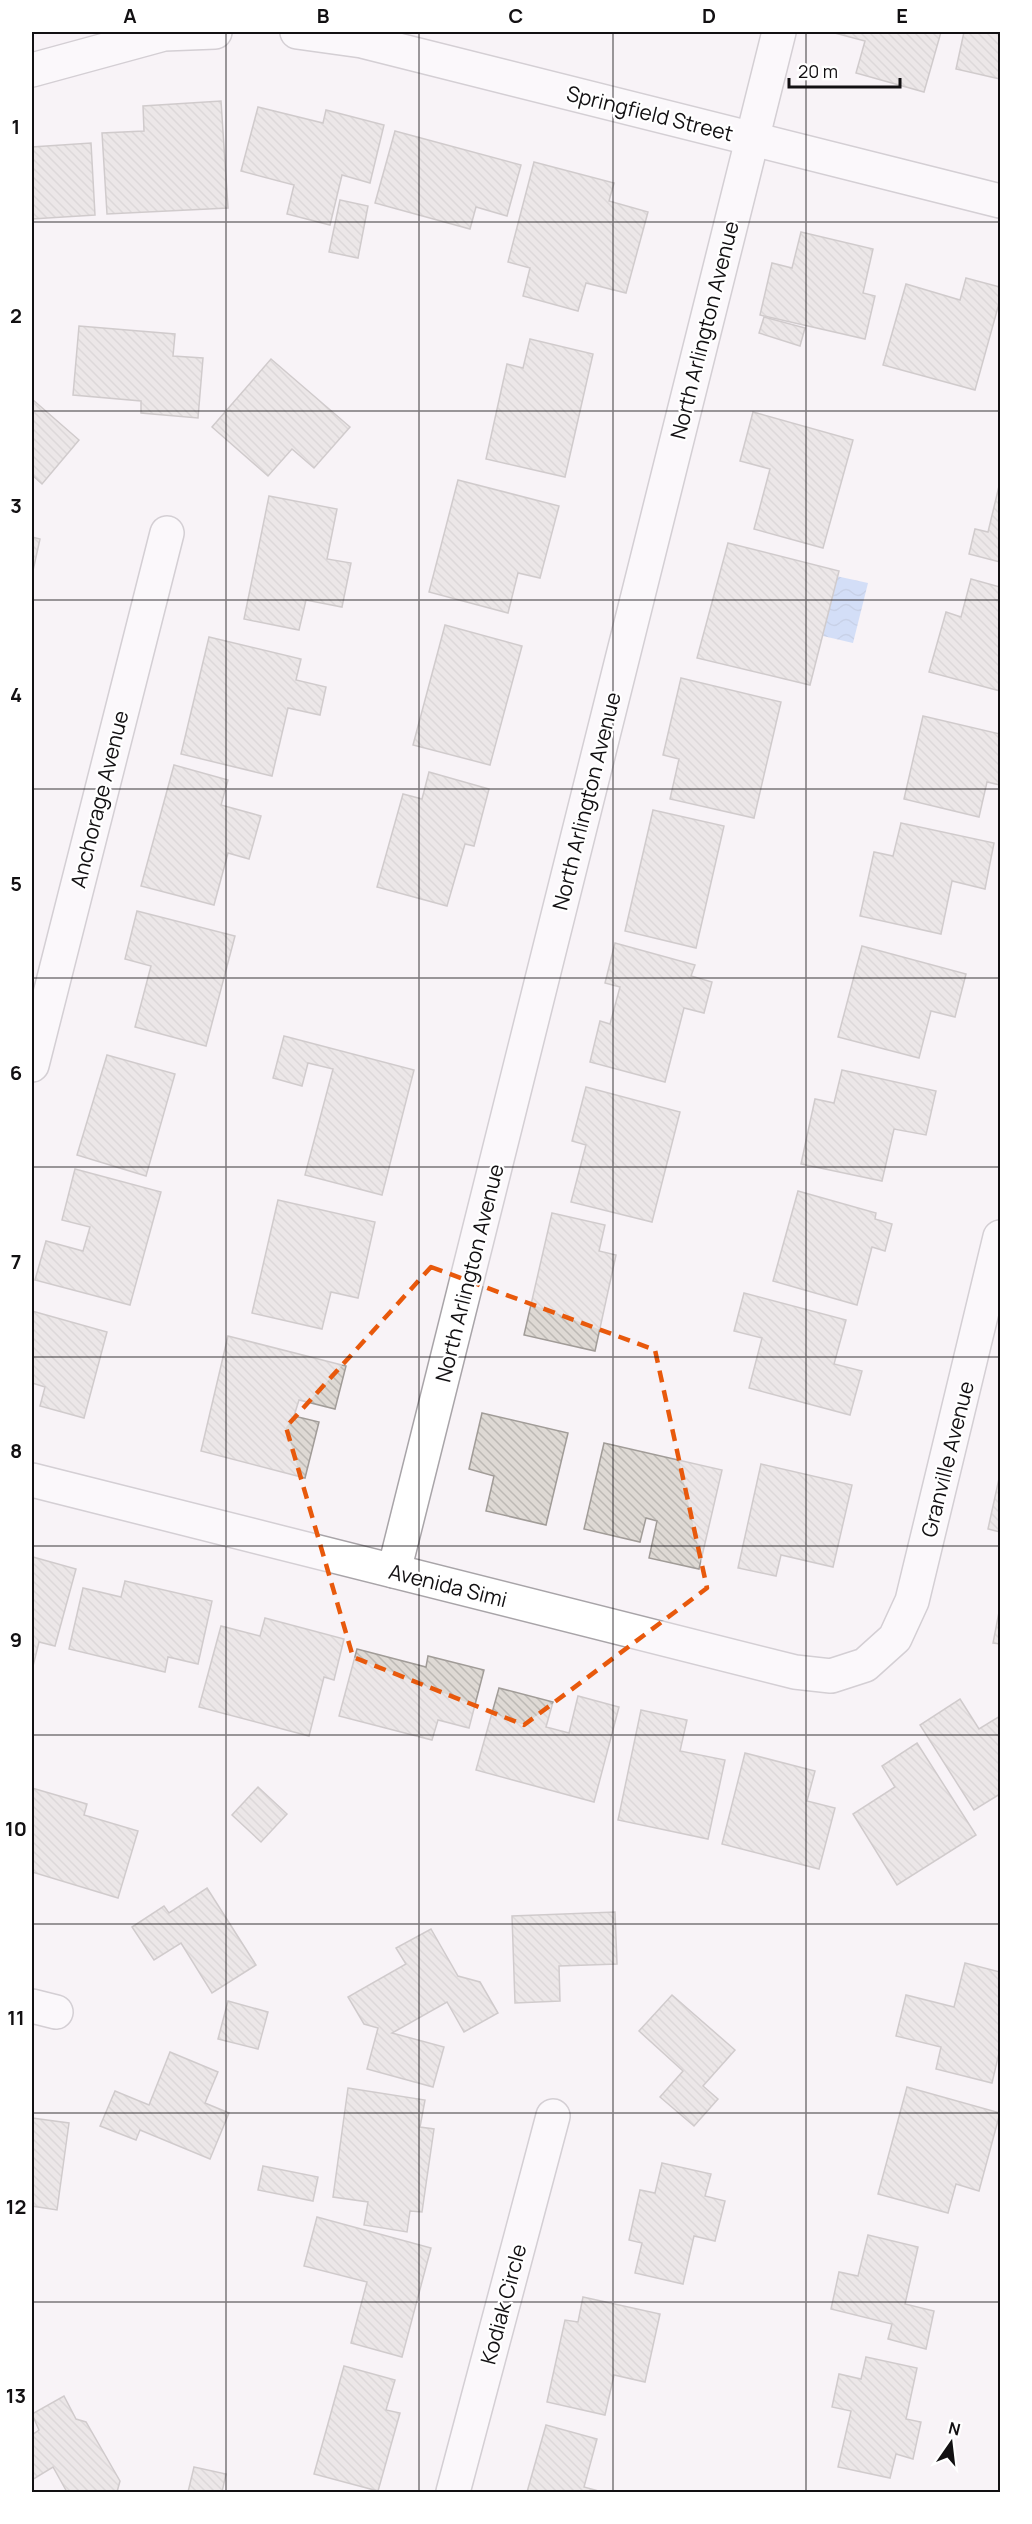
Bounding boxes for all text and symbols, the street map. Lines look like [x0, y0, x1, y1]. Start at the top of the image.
text: A [123, 2, 137, 29]
text: B [317, 2, 330, 29]
text: C [509, 2, 523, 29]
text: D [702, 2, 716, 29]
text: E [896, 2, 908, 29]
scale bar [789, 51, 900, 89]
text: 20 m [798, 59, 838, 83]
street label: Springfield Street [564, 79, 736, 147]
text: 1 [12, 113, 20, 140]
street label: North Arlington Avenue [663, 218, 745, 442]
text: 2 [10, 302, 22, 329]
text: 3 [10, 492, 22, 519]
text: 4 [10, 681, 22, 708]
street label: North Arlington Avenue [545, 689, 627, 913]
street label: Anchorage Avenue [63, 707, 135, 891]
text: 5 [10, 870, 22, 897]
text: 6 [10, 1059, 22, 1086]
street label: North Arlington Avenue [428, 1161, 510, 1385]
text: 7 [11, 1248, 21, 1275]
street label: Granville Avenue [914, 1378, 980, 1540]
text: 8 [10, 1437, 22, 1464]
street label: Avenida Simi [386, 1557, 510, 1613]
text: 9 [10, 1626, 22, 1653]
text: 10 [5, 1815, 27, 1842]
text: 11 [7, 2004, 25, 2031]
text: 12 [6, 2193, 26, 2220]
street label: Kodiak Circle [474, 2241, 532, 2367]
text: 13 [6, 2382, 26, 2409]
north arrow [921, 2413, 981, 2473]
text: N [946, 2416, 963, 2441]

